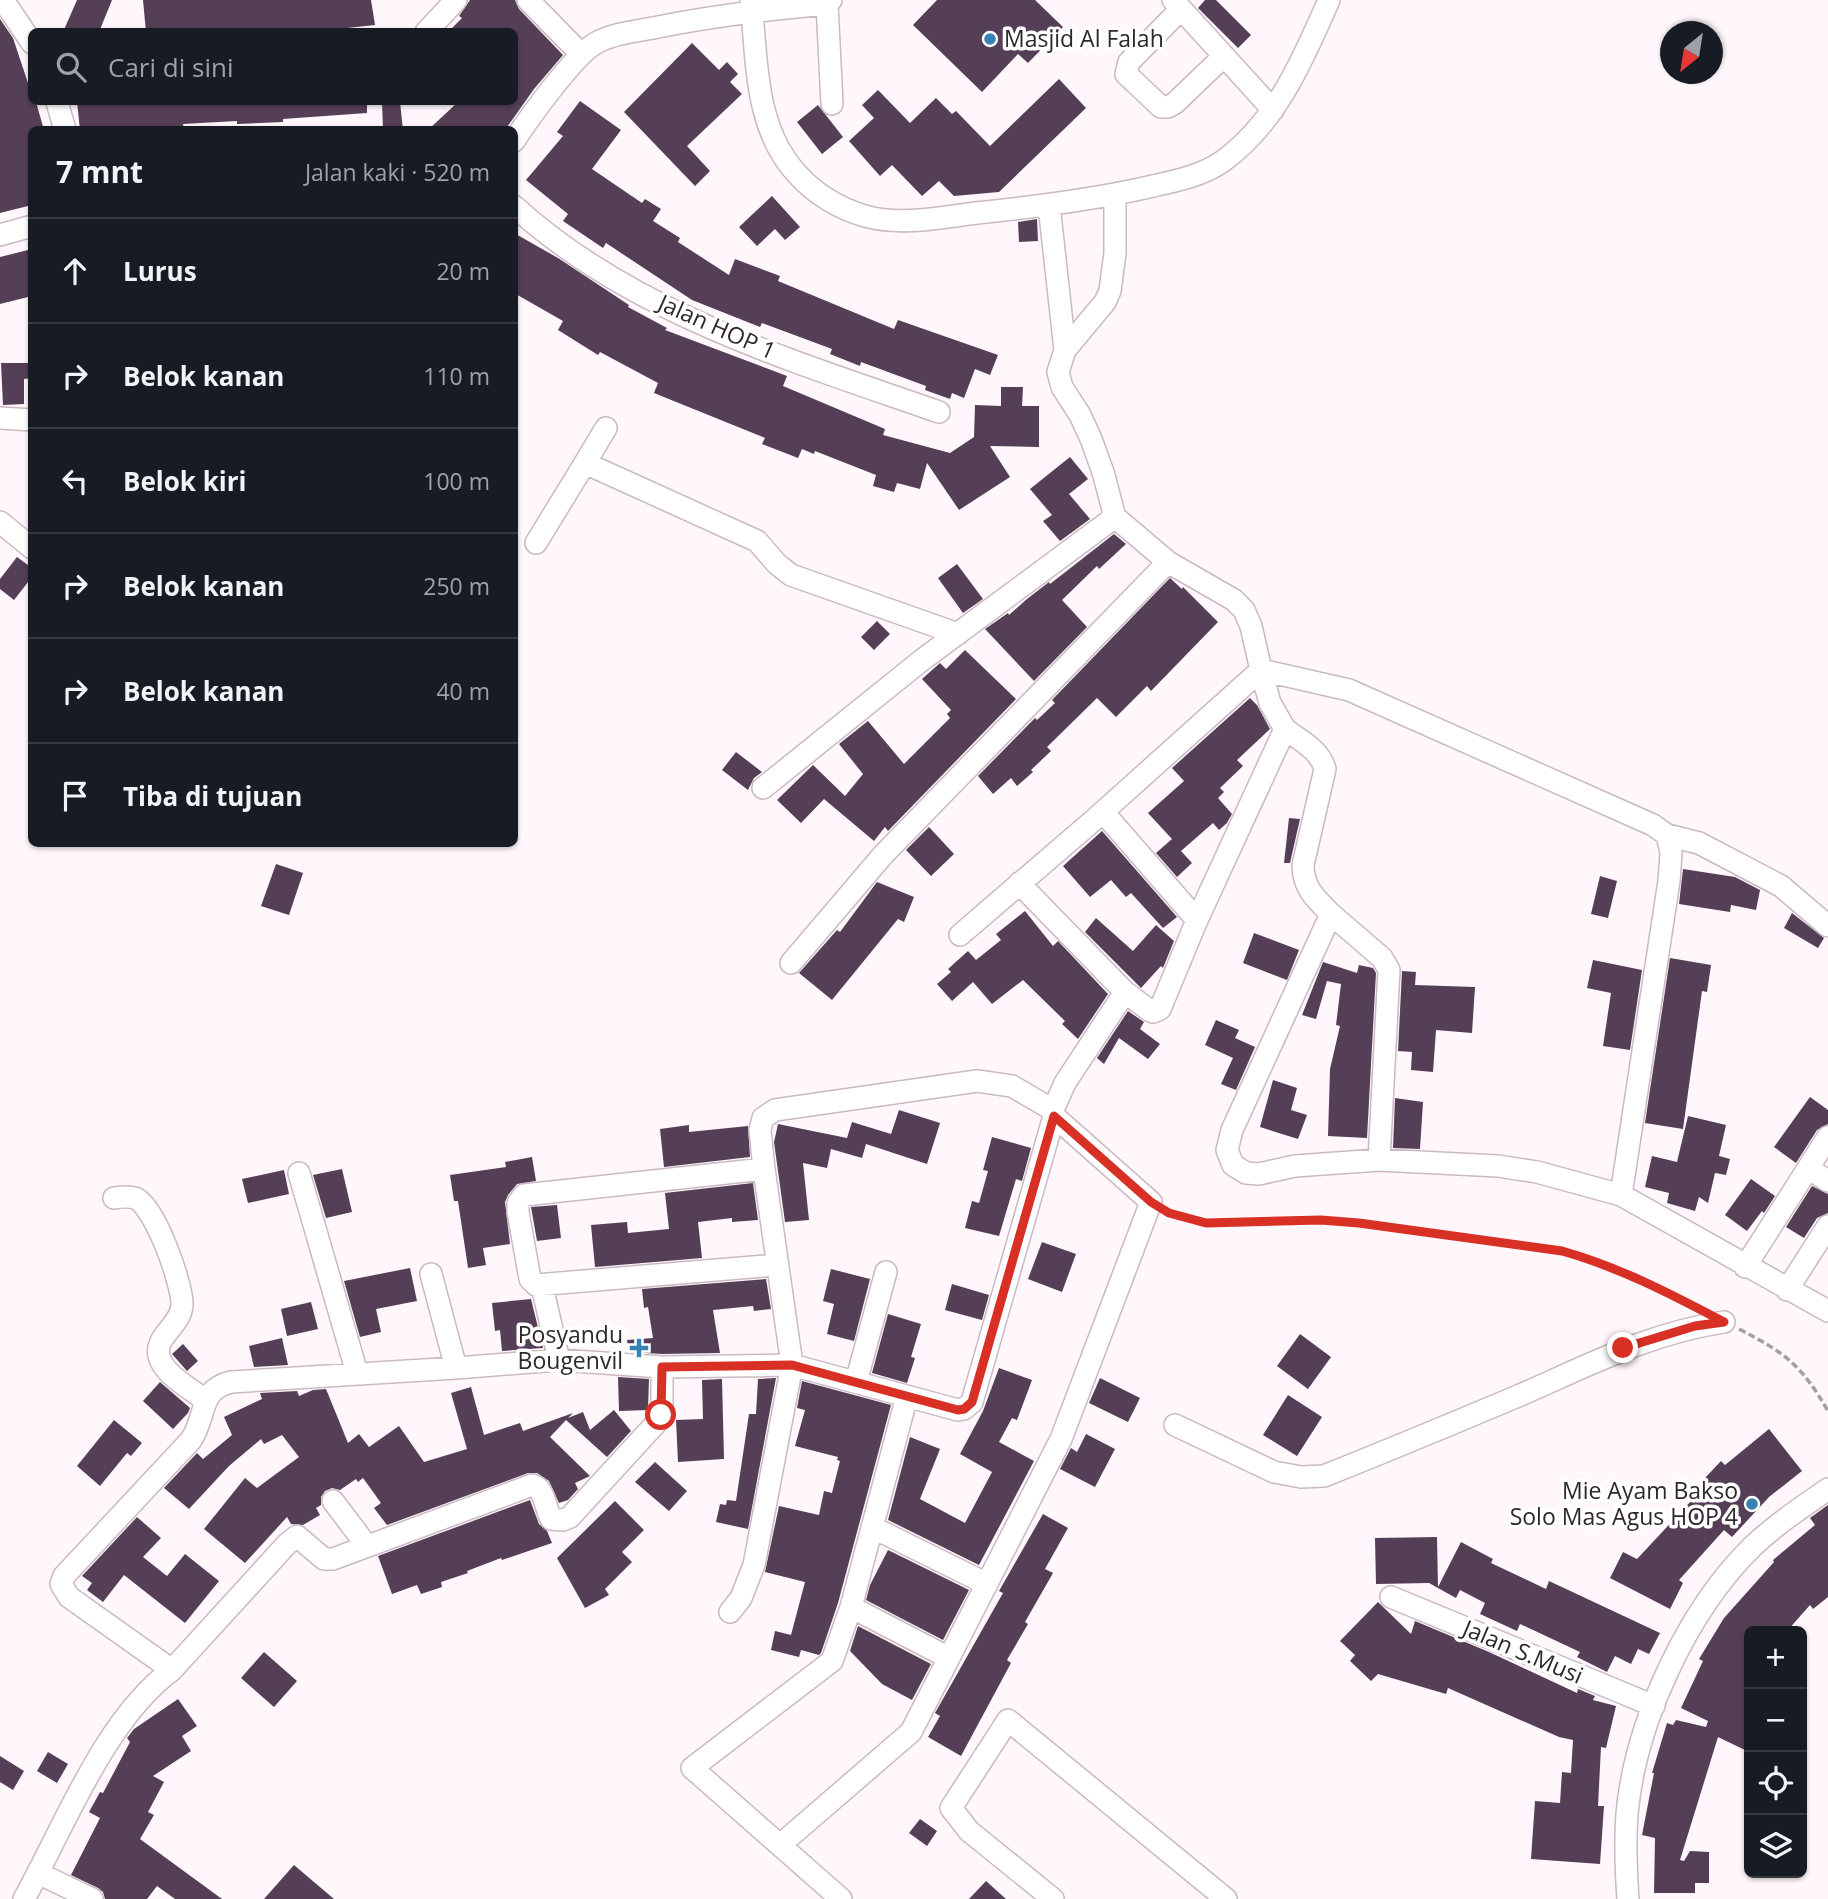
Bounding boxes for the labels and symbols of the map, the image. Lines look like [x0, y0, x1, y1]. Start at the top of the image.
north arrow [1660, 21, 1723, 84]
place label: Masjid Al Falah [1004, 22, 1164, 54]
marker: Masjid Al Falah [982, 31, 998, 47]
street label: Jalan HOP 1 [652, 285, 781, 366]
place label: Posyandu Bougenvil [518, 1318, 623, 1376]
route end [1607, 1332, 1638, 1363]
marker: Posyandu Bougenvil [629, 1338, 649, 1358]
route start [645, 1399, 676, 1430]
place label: Mie Ayam Bakso Solo Mas Agus HOP 4 [1510, 1474, 1738, 1532]
marker: Mie Ayam Bakso Solo Mas Agus HOP 4 [1744, 1496, 1760, 1512]
street label: Jalan S.Musi [1456, 1611, 1588, 1691]

